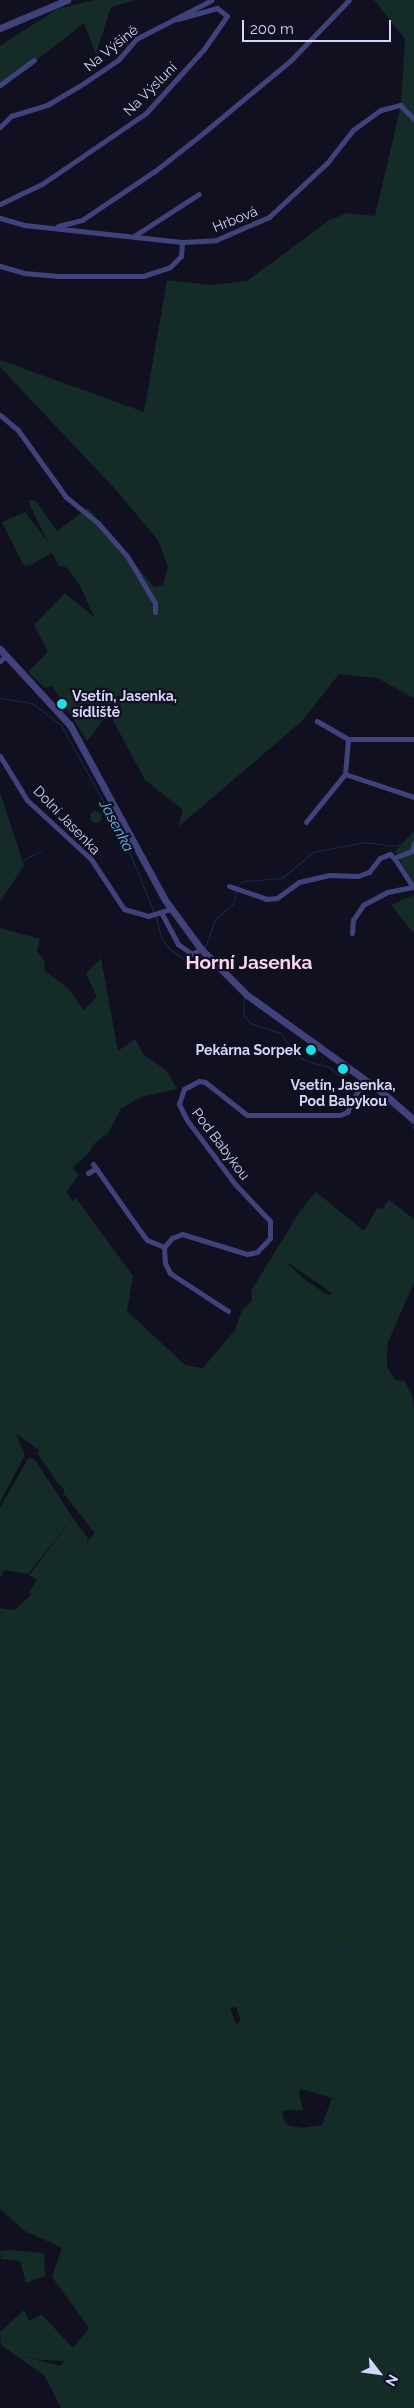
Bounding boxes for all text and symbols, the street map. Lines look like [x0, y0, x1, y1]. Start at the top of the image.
scale bar [244, 10, 393, 42]
text: 200 m [250, 20, 294, 38]
street label: Na Výšině [80, 21, 142, 75]
street label: Na Výsluní [120, 59, 180, 119]
street label: Hrbová [210, 202, 260, 236]
place label: Vsetín, Jasenka, sídliště [72, 688, 177, 720]
marker: Vsetín, Jasenka, sídliště [56, 698, 68, 710]
street label: Dolní Jasenka [30, 782, 104, 858]
water label: Jasenka [95, 797, 137, 855]
district label: Horní Jasenka [185, 952, 313, 974]
place label: Pekárna Sorpek [195, 1042, 301, 1058]
marker: Pekárna Sorpek [305, 1044, 317, 1056]
marker: Vsetín, Jasenka, Pod Babykou [337, 1063, 349, 1075]
place label: Vsetín, Jasenka, Pod Babykou [290, 1077, 396, 1110]
street label: Pod Babykou [188, 1105, 254, 1183]
north arrow [354, 2348, 404, 2398]
text: N [382, 2372, 402, 2389]

